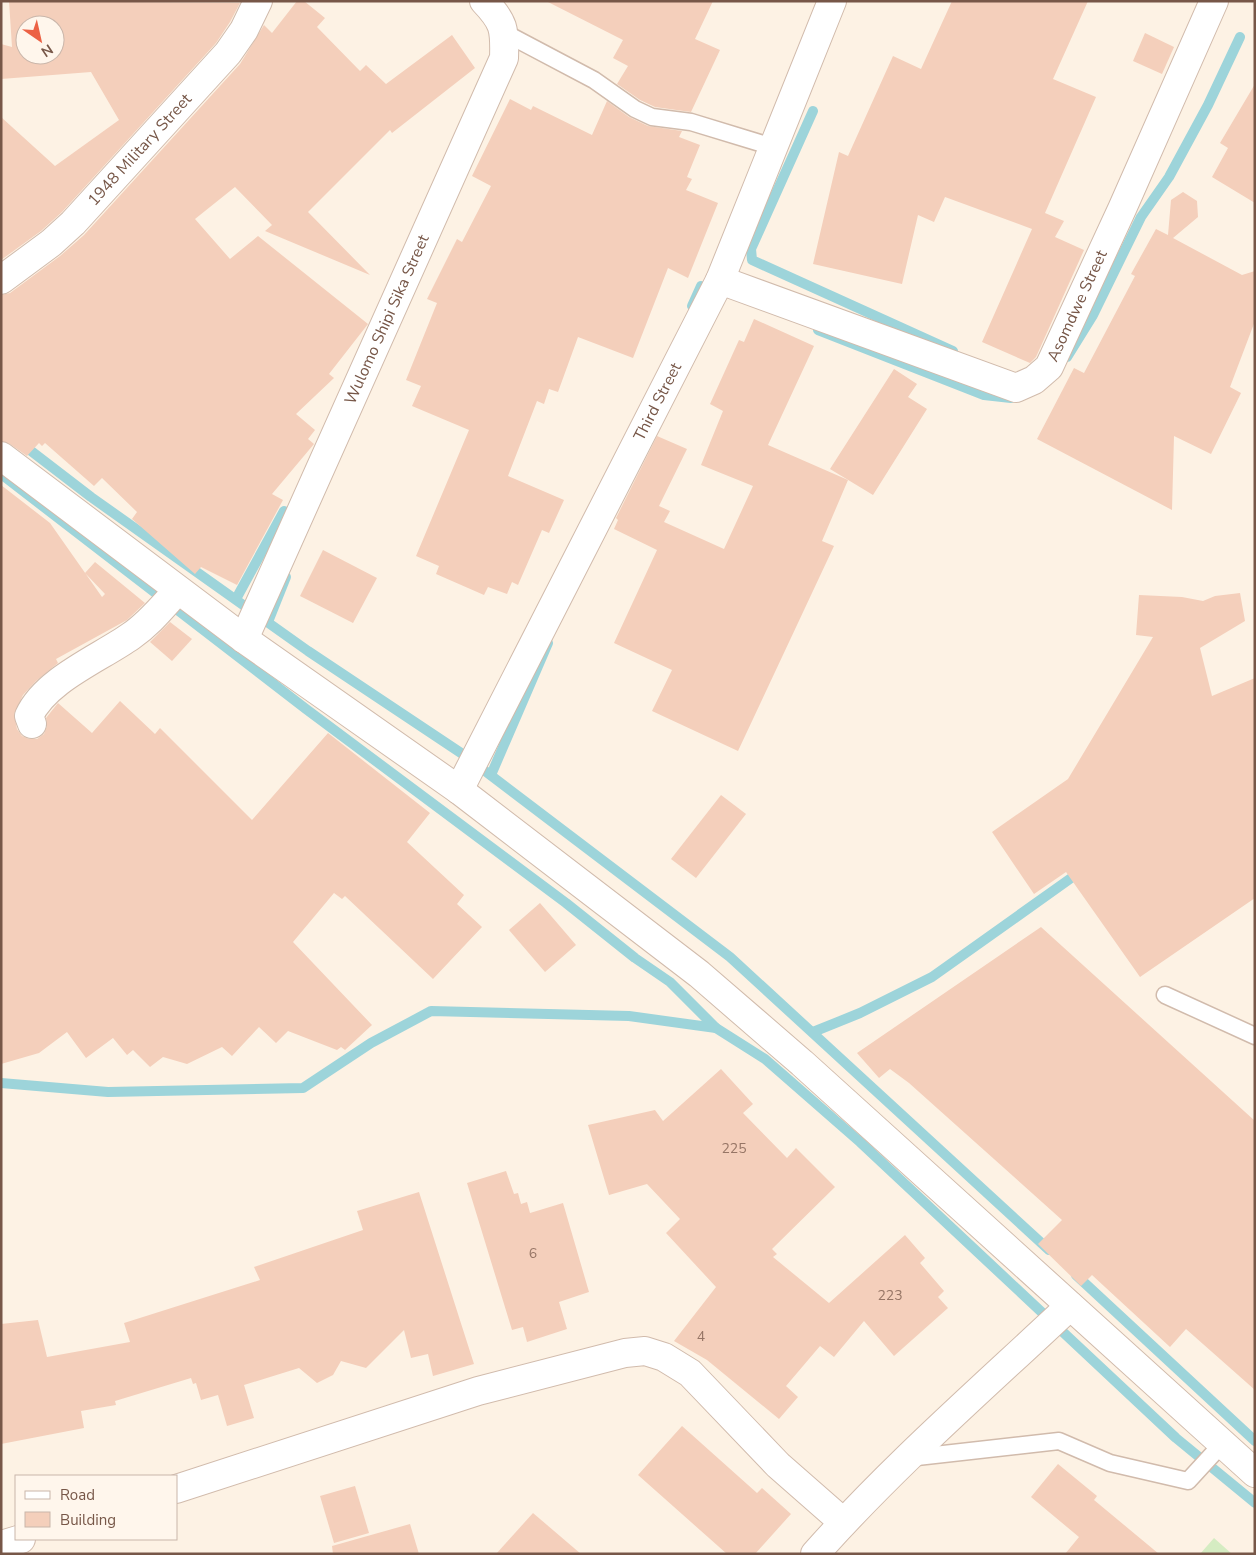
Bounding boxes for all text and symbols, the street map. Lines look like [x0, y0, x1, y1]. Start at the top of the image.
north arrow [15, 15, 65, 65]
text: N [37, 40, 57, 61]
street label: 1948 Military Street [83, 89, 197, 211]
street label: Wulomo Shipi Sika Street [339, 231, 435, 408]
street label: Asomdwe Street [1042, 246, 1113, 365]
street label: Third Street [628, 359, 687, 445]
house number: 225 [721, 1139, 747, 1158]
house number: 6 [529, 1244, 537, 1263]
house number: 223 [877, 1286, 903, 1305]
house number: 4 [697, 1327, 705, 1346]
legend [15, 1475, 178, 1540]
text: Road [60, 1485, 95, 1505]
text: Building [60, 1510, 116, 1530]

